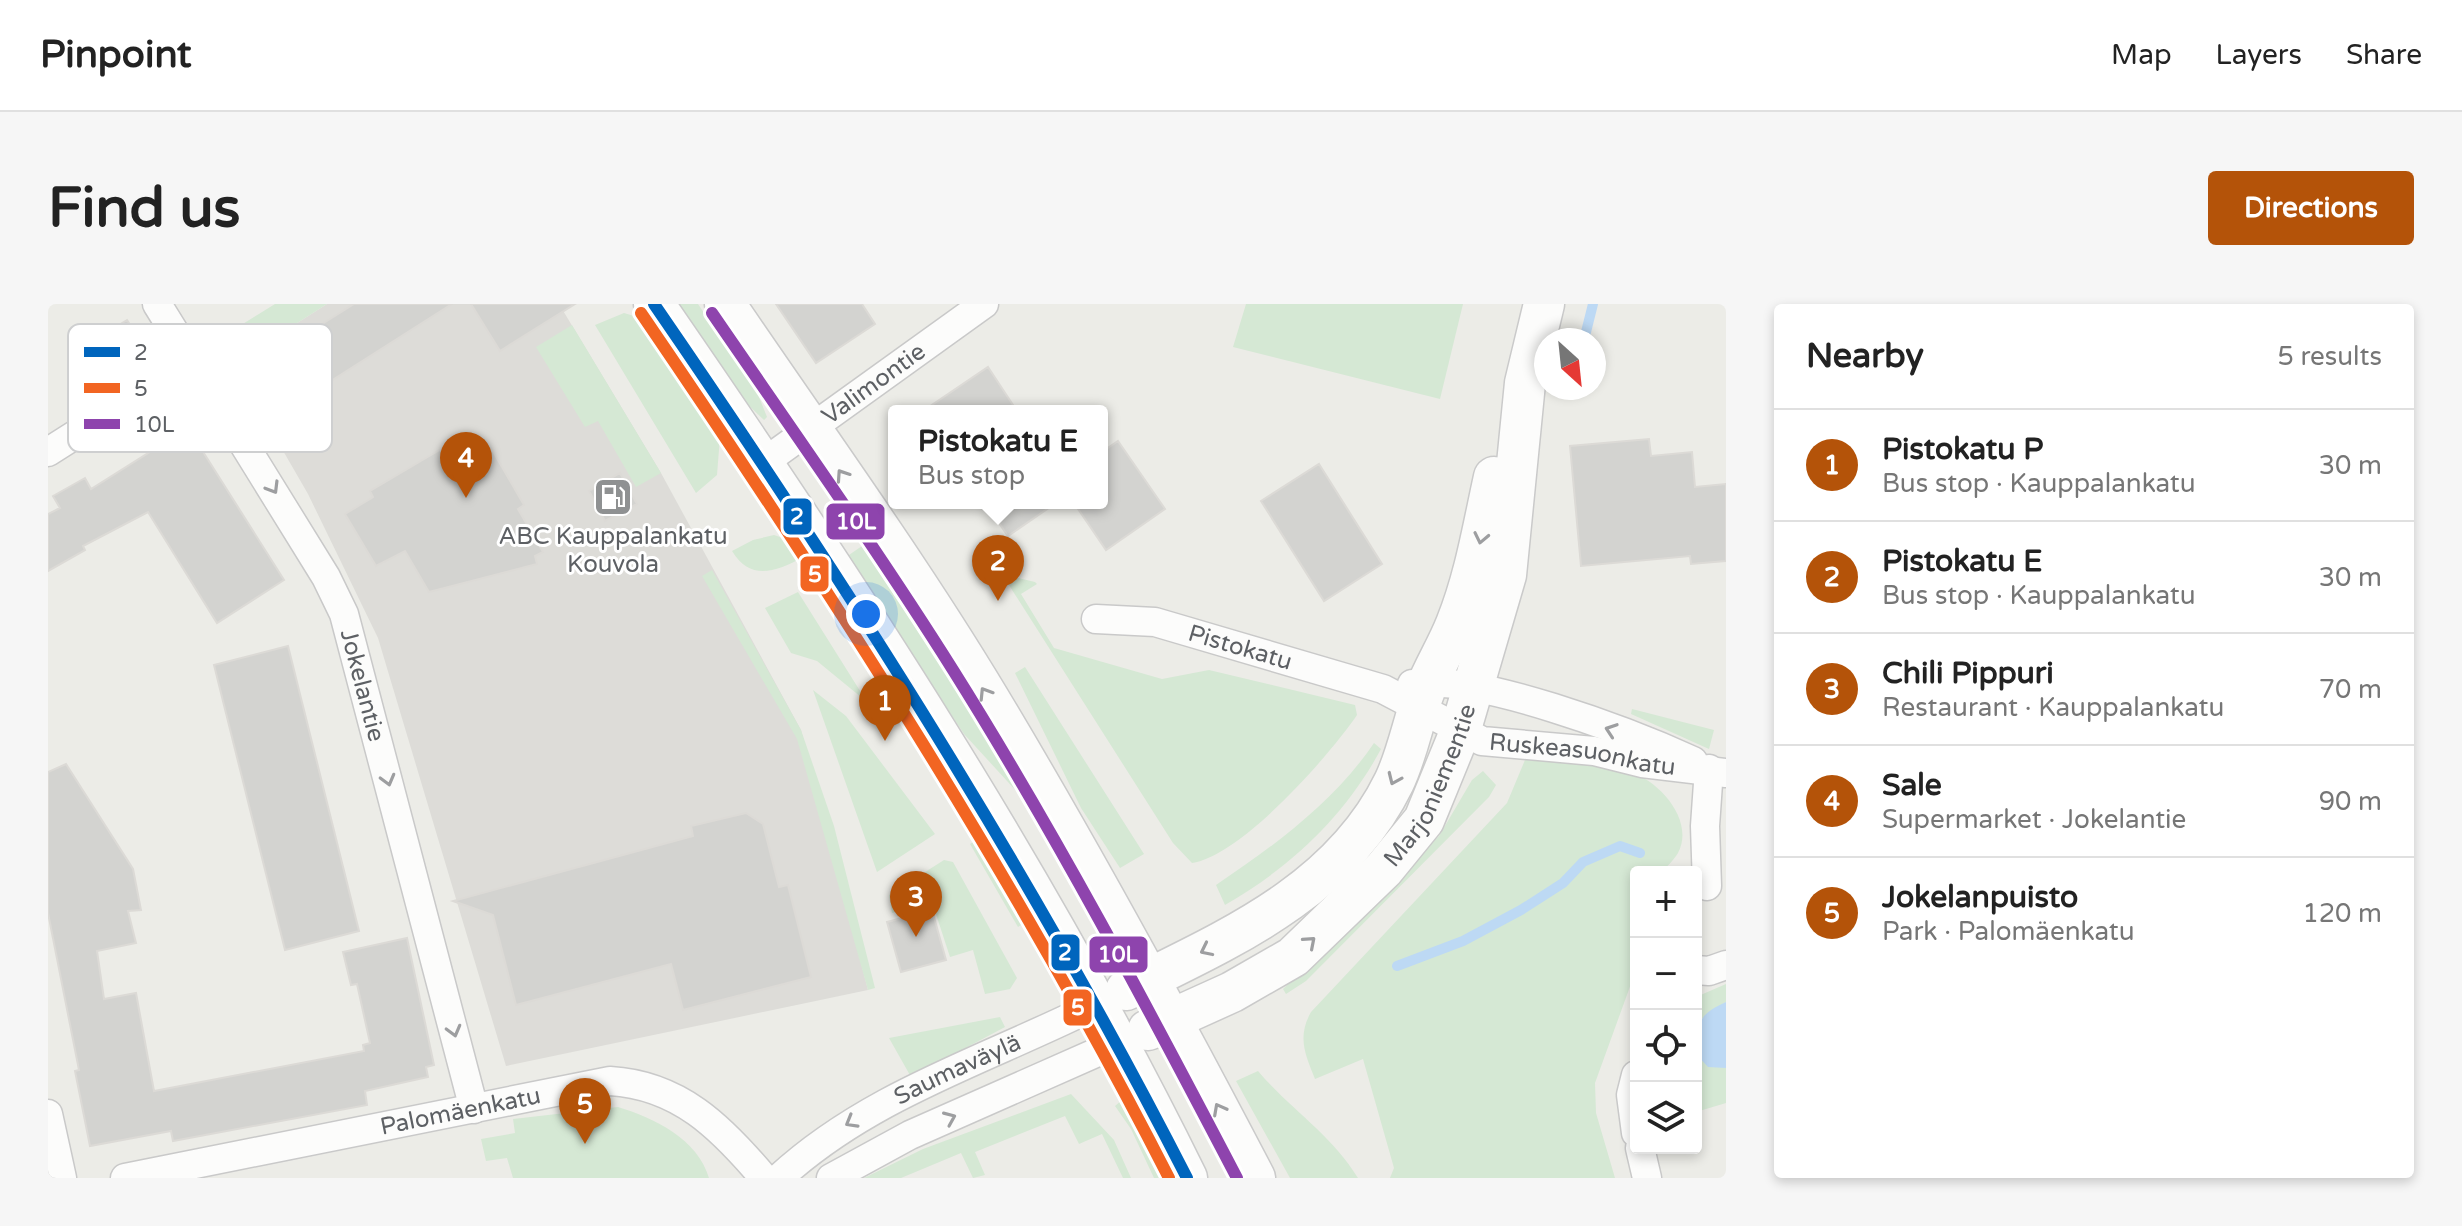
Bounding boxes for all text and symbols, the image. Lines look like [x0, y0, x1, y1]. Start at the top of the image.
text: Pinpoint [40, 32, 192, 78]
text: Map [2111, 38, 2172, 72]
text: Layers [2216, 38, 2302, 72]
text: Share [2346, 38, 2422, 72]
button: Directions [2208, 171, 2414, 245]
text: Find us [48, 175, 240, 242]
legend [68, 324, 332, 452]
north arrow [1534, 328, 1606, 400]
text: Nearby [1806, 336, 1924, 377]
street label: Valimontie [816, 337, 931, 431]
text: 2 [134, 340, 148, 366]
text: 5 results [2277, 341, 2382, 372]
text: 5 [134, 376, 148, 402]
popup [888, 405, 1108, 509]
text: 10L [134, 412, 175, 438]
text: Pistokatu E [918, 423, 1078, 460]
text: Pistokatu P [1882, 431, 2043, 468]
pin: 4 [440, 432, 492, 498]
text: 1 [1824, 450, 1840, 481]
text: 30 m [2319, 450, 2382, 481]
text: Bus stop [918, 460, 1025, 491]
text: Bus stop · Kauppalankatu [1882, 468, 2196, 499]
one-way arrow [837, 470, 852, 484]
fuel station icon: ABC Kauppalankatu Kouvola [592, 476, 634, 518]
one-way arrow [263, 480, 278, 494]
line badge: 2 [782, 497, 813, 536]
line badge: 10L [825, 502, 886, 541]
text: 2 [790, 504, 804, 530]
text: 10L [836, 509, 876, 535]
place label: ABC Kauppalankatu Kouvola [498, 522, 728, 579]
one-way arrow [1473, 531, 1490, 544]
pin: 2 [972, 535, 1024, 601]
text: Pistokatu E [1882, 543, 2042, 580]
line badge: 5 [799, 555, 830, 593]
text: 5 [808, 562, 822, 588]
text: 2 [1824, 562, 1840, 593]
text: 30 m [2319, 562, 2382, 593]
text: Bus stop · Kauppalankatu [1882, 580, 2196, 611]
your location [846, 594, 886, 634]
street label: Pistokatu [1185, 618, 1296, 676]
street label: Jokelantie [334, 626, 391, 745]
text: Chili Pippuri [1882, 655, 2054, 692]
text: 3 [1824, 674, 1840, 705]
text: 70 m [2319, 674, 2382, 705]
pin: 1 [859, 675, 911, 741]
one-way arrow [979, 687, 994, 701]
text: Restaurant · Kauppalankatu [1882, 692, 2224, 723]
street label: Marjoniementie [1377, 701, 1482, 873]
one-way arrow [1605, 723, 1619, 739]
street label: Ruskeasuonkatu [1488, 727, 1677, 781]
text: Sale [1882, 767, 1942, 804]
one-way arrow [1387, 771, 1403, 785]
one-way arrow [379, 772, 396, 786]
text: 4 [1824, 786, 1840, 817]
text: 90 m [2319, 786, 2382, 817]
text: Supermarket · Jokelantie [1882, 804, 2186, 835]
map controls [1630, 866, 1702, 1154]
button: + [1630, 866, 1702, 938]
pin: 3 [890, 871, 942, 937]
text: Jokelanpuisto [1882, 879, 2078, 916]
text: 5 [1824, 898, 1840, 929]
text: 120 m [2302, 898, 2382, 929]
text: Park · Palomäenkatu [1882, 916, 2135, 947]
line badge: 2 [1050, 933, 1081, 972]
line badge: 10L [1088, 935, 1149, 974]
one-way arrow [1301, 937, 1316, 952]
button: − [1630, 938, 1702, 1010]
text: 2 [1058, 940, 1072, 966]
one-way arrow [1199, 941, 1214, 956]
text: 10L [1098, 942, 1138, 968]
line badge: 5 [1062, 988, 1093, 1027]
text: 5 [1071, 995, 1085, 1021]
button: locate [1630, 1010, 1702, 1082]
one-way arrow [445, 1024, 462, 1038]
street label: Saumaväylä [889, 1027, 1025, 1111]
pin: 5 [559, 1078, 611, 1144]
street label: Palomäenkatu [377, 1081, 543, 1141]
button: layers [1630, 1082, 1702, 1154]
one-way arrow [1214, 1102, 1229, 1117]
one-way arrow [942, 1111, 956, 1127]
one-way arrow [845, 1112, 860, 1128]

